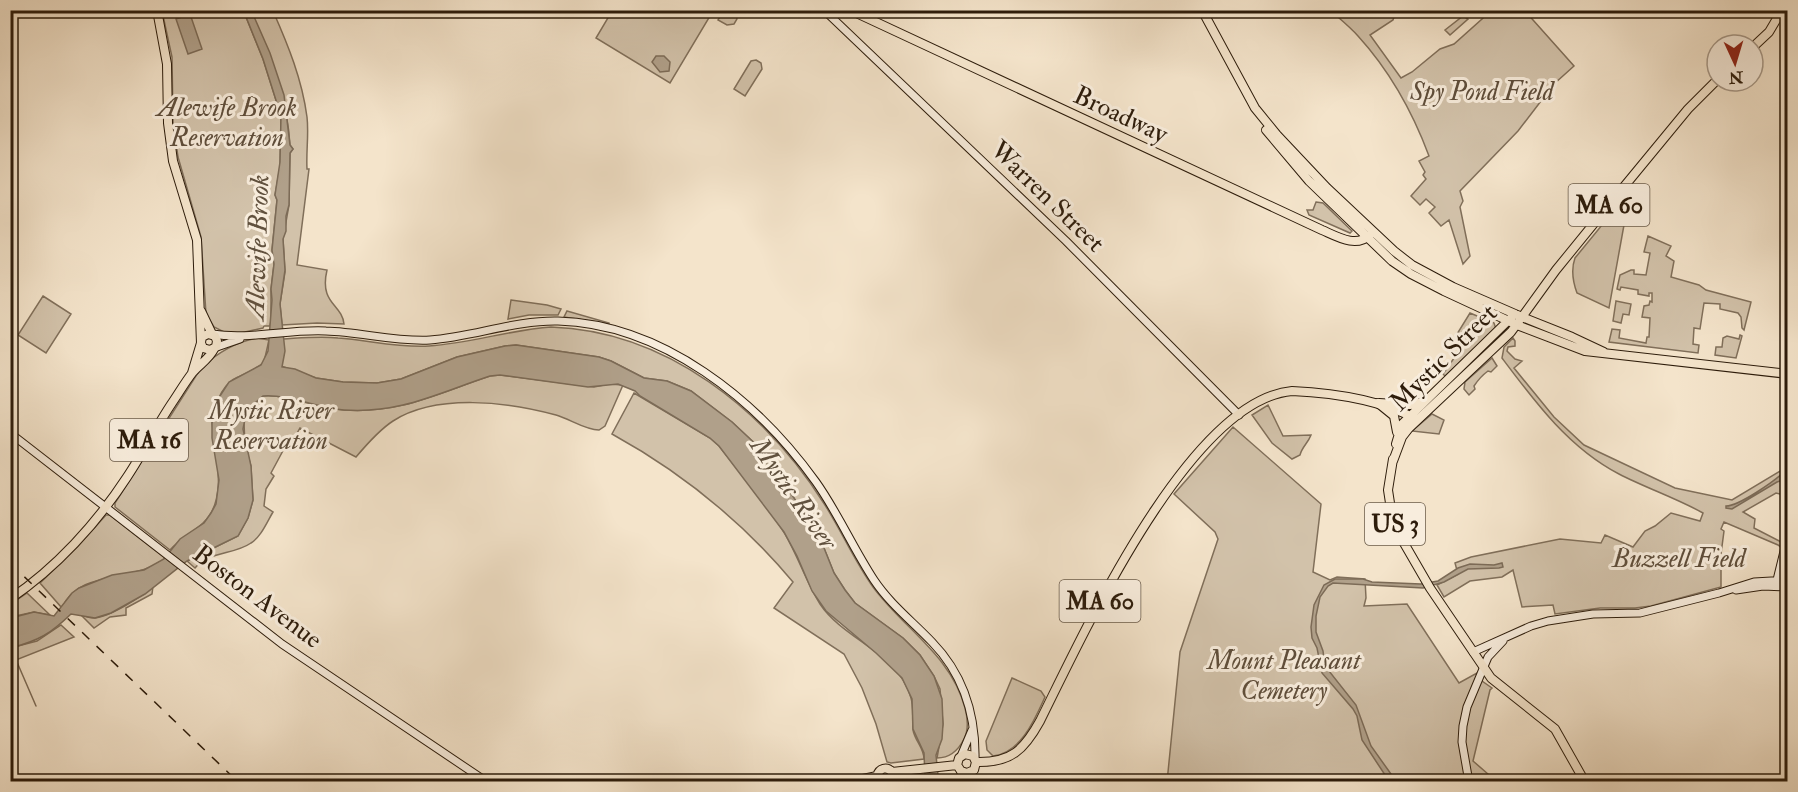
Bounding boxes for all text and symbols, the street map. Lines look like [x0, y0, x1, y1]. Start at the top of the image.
north arrow [1705, 33, 1765, 93]
text: N [1727, 66, 1745, 87]
park label: Spy Pond Field [1409, 76, 1556, 108]
street label: Broadway [1068, 79, 1173, 151]
park label: Alewife Brook Reservation [154, 92, 297, 154]
street label: Warren Street [983, 134, 1111, 259]
water label: Alewife Brook [238, 174, 277, 323]
road number: MA 60 [1568, 184, 1650, 226]
street label: Mystic Street [1383, 297, 1504, 418]
park label: Mystic River Reservation [206, 395, 335, 457]
road number: MA 16 [110, 419, 188, 461]
water label: Mystic River [742, 429, 845, 558]
road number: US 3 [1365, 503, 1425, 545]
street label: Boston Avenue [186, 538, 328, 656]
park label: Buzzell Field [1610, 543, 1748, 575]
road number: MA 60 [1060, 580, 1140, 622]
park label: Mount Pleasant Cemetery [1205, 645, 1362, 707]

